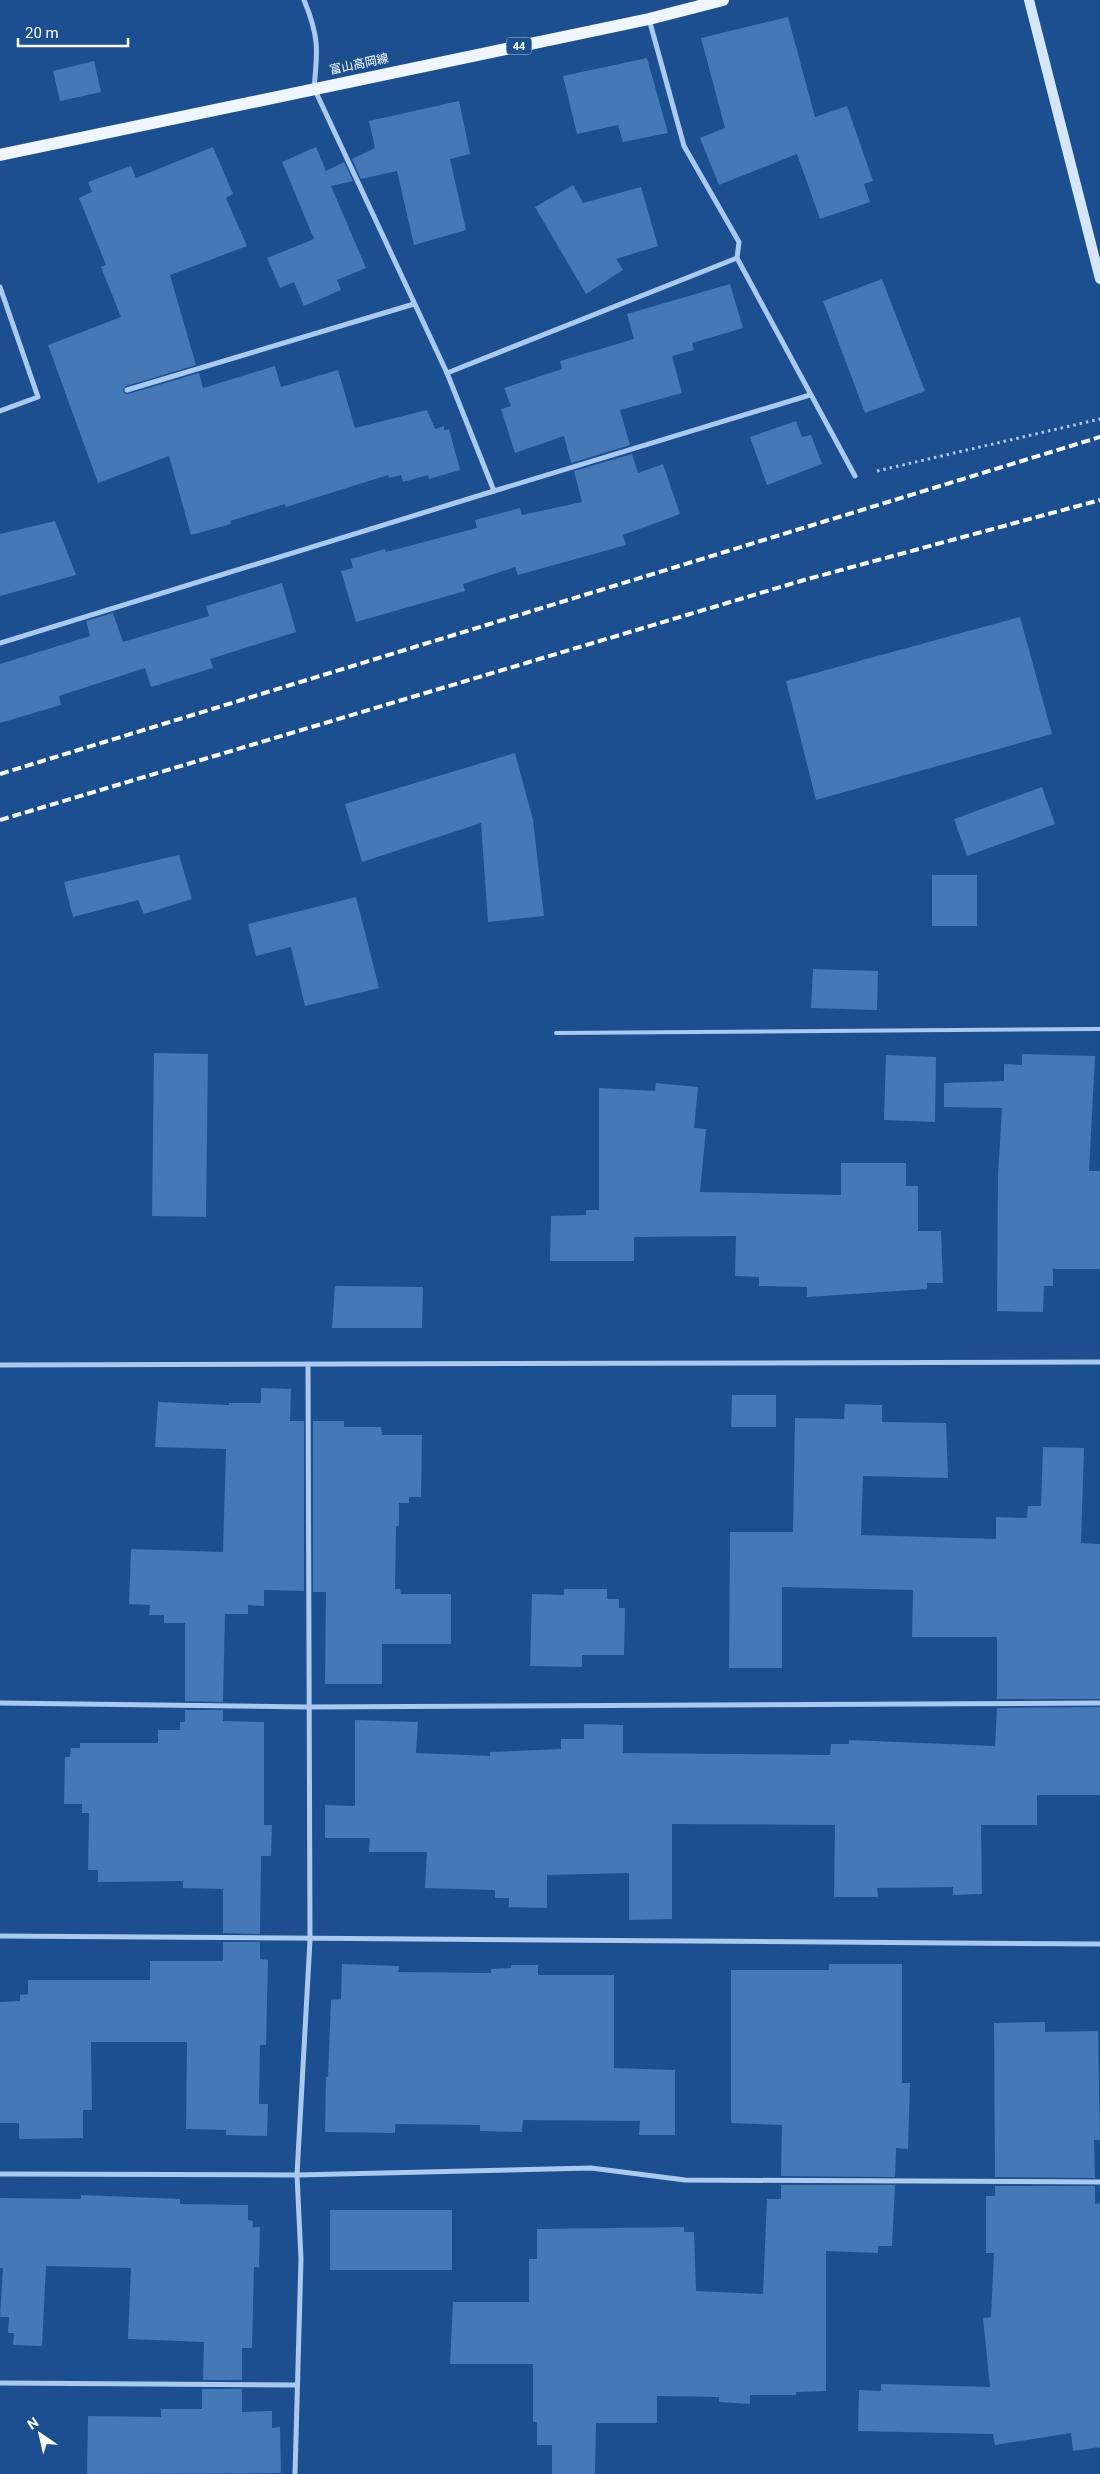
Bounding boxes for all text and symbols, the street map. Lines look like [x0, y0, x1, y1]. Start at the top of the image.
scale bar [18, 15, 128, 47]
text: 20 m [25, 24, 59, 42]
road number: 44 [506, 37, 532, 54]
street label: 富山高岡線 [328, 51, 390, 77]
north arrow [15, 2409, 65, 2459]
text: N [24, 2414, 41, 2433]

